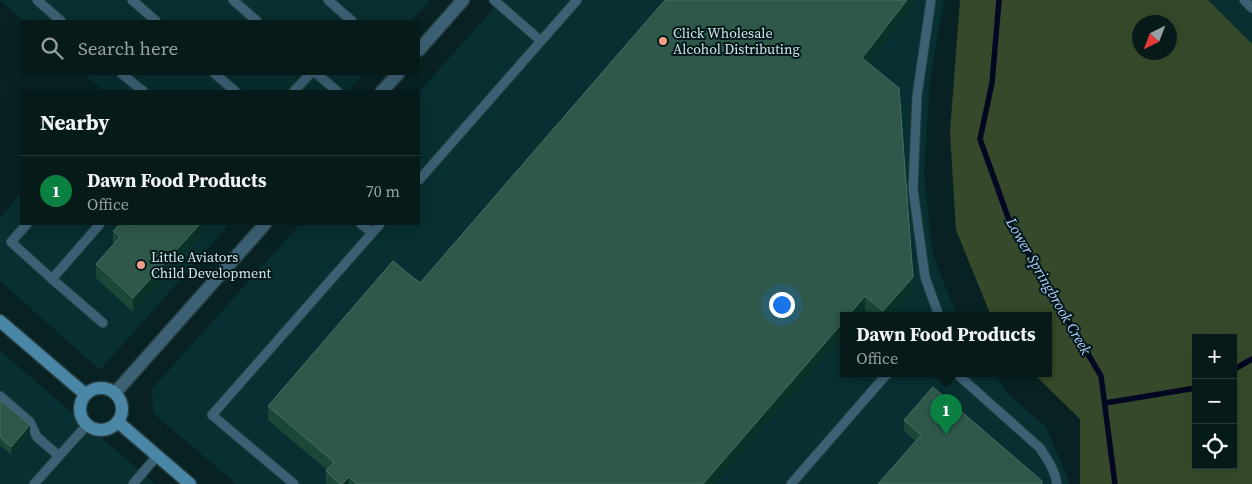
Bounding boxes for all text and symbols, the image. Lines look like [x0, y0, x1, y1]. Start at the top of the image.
north arrow [1132, 15, 1177, 60]
search box [20, 20, 420, 75]
place label: Click Wholesale Alcohol Distributing [673, 23, 800, 59]
icon: search [38, 34, 66, 62]
text: Search here [78, 35, 178, 61]
marker: Click Wholesale Alcohol Distributing [657, 35, 669, 47]
text: Nearby [40, 108, 110, 137]
text: Dawn Food Products [87, 167, 267, 193]
text: 1 [52, 180, 60, 202]
text: 70 m [366, 180, 400, 202]
text: Office [87, 193, 129, 215]
water label: Lower Springbrook Creek [1001, 213, 1097, 359]
place label: Little Aviators Child Development [151, 247, 272, 283]
marker: Little Aviators Child Development [135, 259, 147, 271]
your location [769, 292, 795, 318]
popup [840, 312, 1052, 377]
text: Dawn Food Products [856, 321, 1036, 347]
map controls [1192, 334, 1237, 469]
button: + [1192, 334, 1237, 379]
text: Office [856, 347, 898, 369]
button: − [1192, 379, 1237, 424]
pin: 1 [930, 394, 962, 435]
button: locate [1192, 424, 1237, 469]

